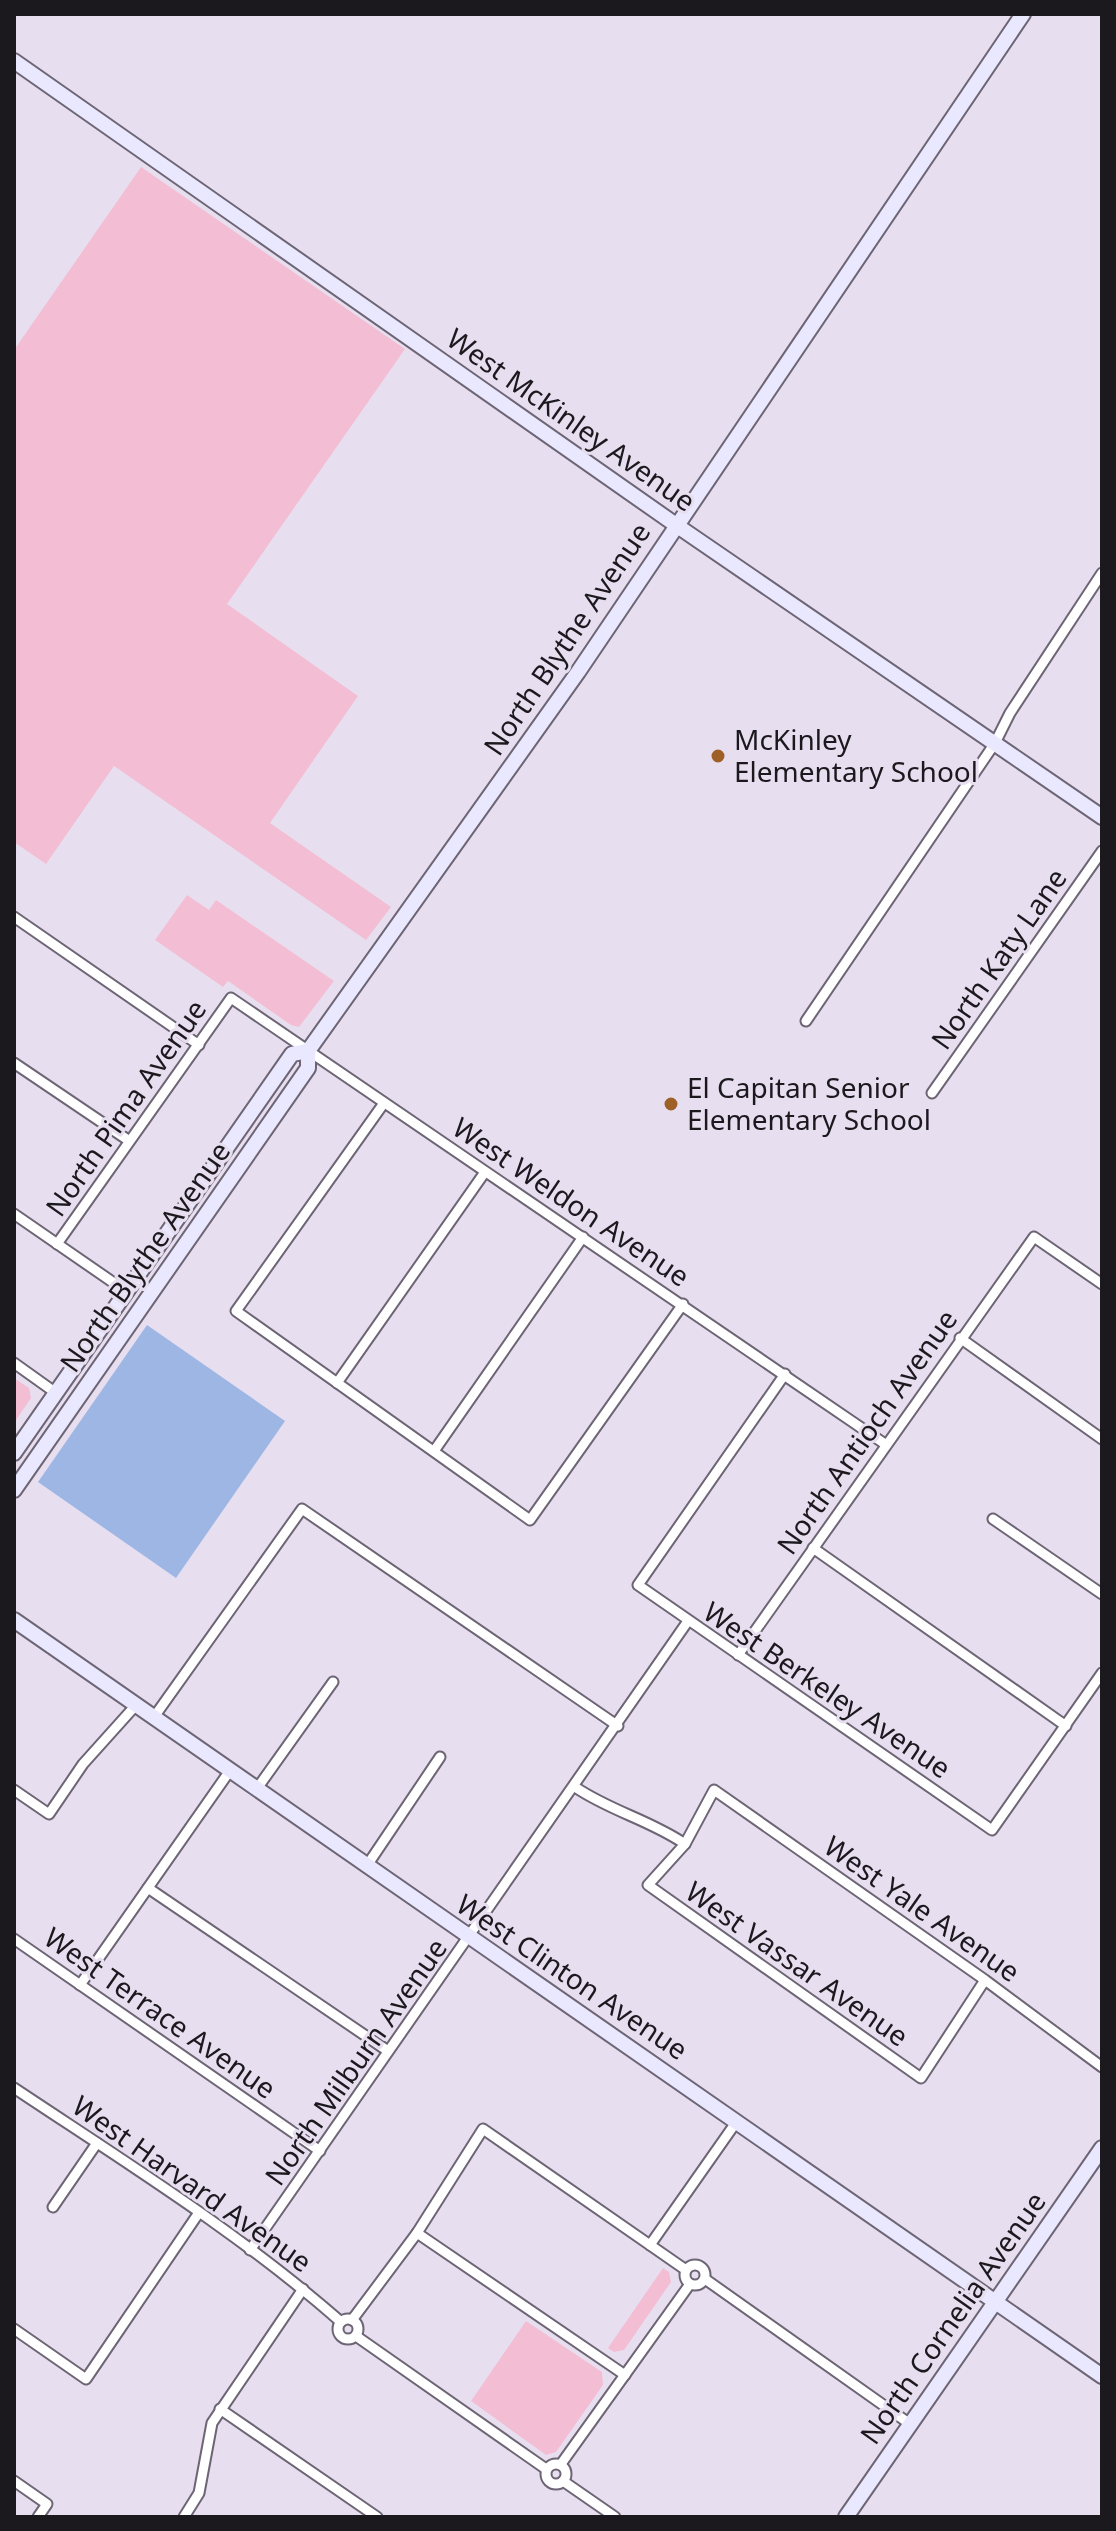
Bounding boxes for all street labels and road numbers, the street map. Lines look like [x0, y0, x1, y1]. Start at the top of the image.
street label: West McKinley Avenue [440, 319, 703, 519]
street label: North Blythe Avenue [474, 515, 658, 762]
street label: North Katy Lane [922, 860, 1075, 1056]
street label: North Pima Avenue [36, 992, 214, 1223]
street label: West Weldon Avenue [446, 1108, 697, 1295]
street label: North Blythe Avenue [50, 1134, 238, 1379]
street label: North Antioch Avenue [767, 1302, 965, 1561]
street label: West Berkeley Avenue [696, 1592, 959, 1786]
street label: West Yale Avenue [817, 1826, 1028, 1990]
street label: West Vassar Avenue [679, 1872, 916, 2054]
street label: West Clinton Avenue [449, 1885, 696, 2068]
street label: West Terrace Avenue [37, 1918, 284, 2106]
street label: North Milburn Avenue [255, 1930, 455, 2192]
street label: West Harvard Avenue [65, 2086, 320, 2280]
street label: North Cornelia Avenue [851, 2184, 1054, 2451]

